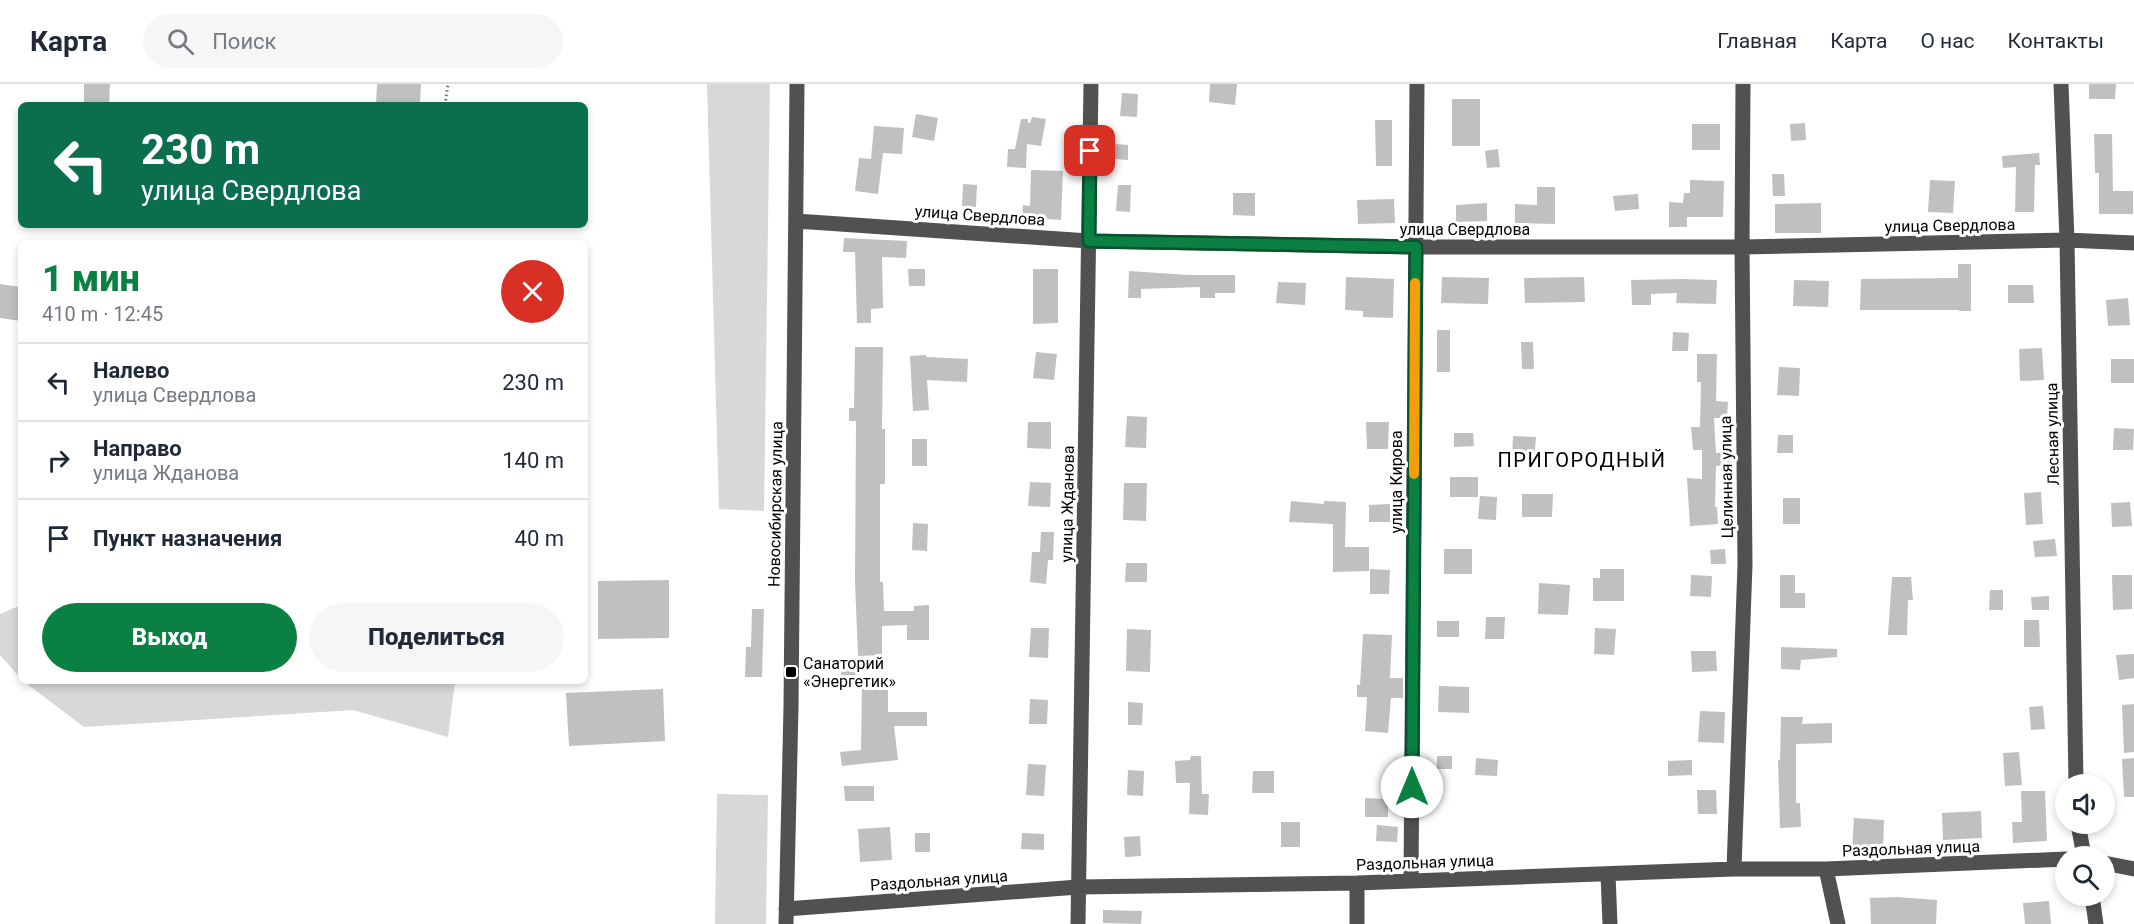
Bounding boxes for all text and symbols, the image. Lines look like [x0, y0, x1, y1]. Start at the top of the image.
search box [143, 14, 563, 68]
text: Карта [30, 25, 107, 58]
icon: search [164, 25, 197, 58]
text: Поиск [212, 29, 277, 54]
text: Главная [1717, 29, 1797, 53]
text: Карта [1830, 29, 1887, 53]
text: О нас [1920, 29, 1975, 53]
text: Контакты [2008, 29, 2104, 53]
text: 230 m [141, 125, 260, 174]
pin [1064, 125, 1115, 176]
icon: left [42, 126, 120, 204]
icon: arrive [1073, 134, 1106, 167]
text: улица Свердлова [141, 175, 362, 207]
street label: улица Свердлова [914, 201, 1046, 230]
street label: улица Свердлова [1885, 215, 2016, 236]
street label: улица Свердлова [1400, 220, 1530, 239]
text: 1 мин [42, 258, 140, 300]
button: close [501, 260, 564, 323]
text: 410 m · 12:45 [42, 302, 163, 326]
text: Налево [93, 358, 170, 383]
icon: left [42, 366, 75, 399]
text: 230 m [502, 370, 564, 395]
street label: Лесная улица [2042, 382, 2063, 486]
text: улица Свердлова [93, 383, 256, 407]
street label: Целинная улица [1716, 416, 1737, 538]
street label: Новосибирская улица [765, 421, 786, 587]
street label: улица Кирова [1387, 430, 1406, 534]
text: Направо [93, 436, 182, 461]
icon: right [42, 444, 75, 477]
street label: улица Жданова [1057, 445, 1078, 563]
text: 140 m [502, 448, 564, 473]
district label: ПРИГОРОДНЫЙ [1498, 448, 1666, 472]
text: улица Жданова [93, 461, 239, 485]
icon: arrive [42, 522, 75, 555]
text: Пункт назначения [93, 526, 282, 551]
text: 40 m [515, 526, 564, 551]
button: Выход [42, 603, 297, 672]
button: Поделиться [309, 603, 564, 672]
place label: Санаторий «Энергетик» [803, 654, 896, 691]
marker: Санаторий «Энергетик» [784, 665, 798, 679]
position arrow [1380, 755, 1444, 819]
map controls [2055, 774, 2115, 906]
button: sound [2055, 774, 2115, 834]
street label: Раздольная улица [1842, 837, 1980, 860]
button: search [2055, 846, 2115, 906]
street label: Раздольная улица [1356, 851, 1494, 874]
street label: Раздольная улица [870, 866, 1009, 895]

